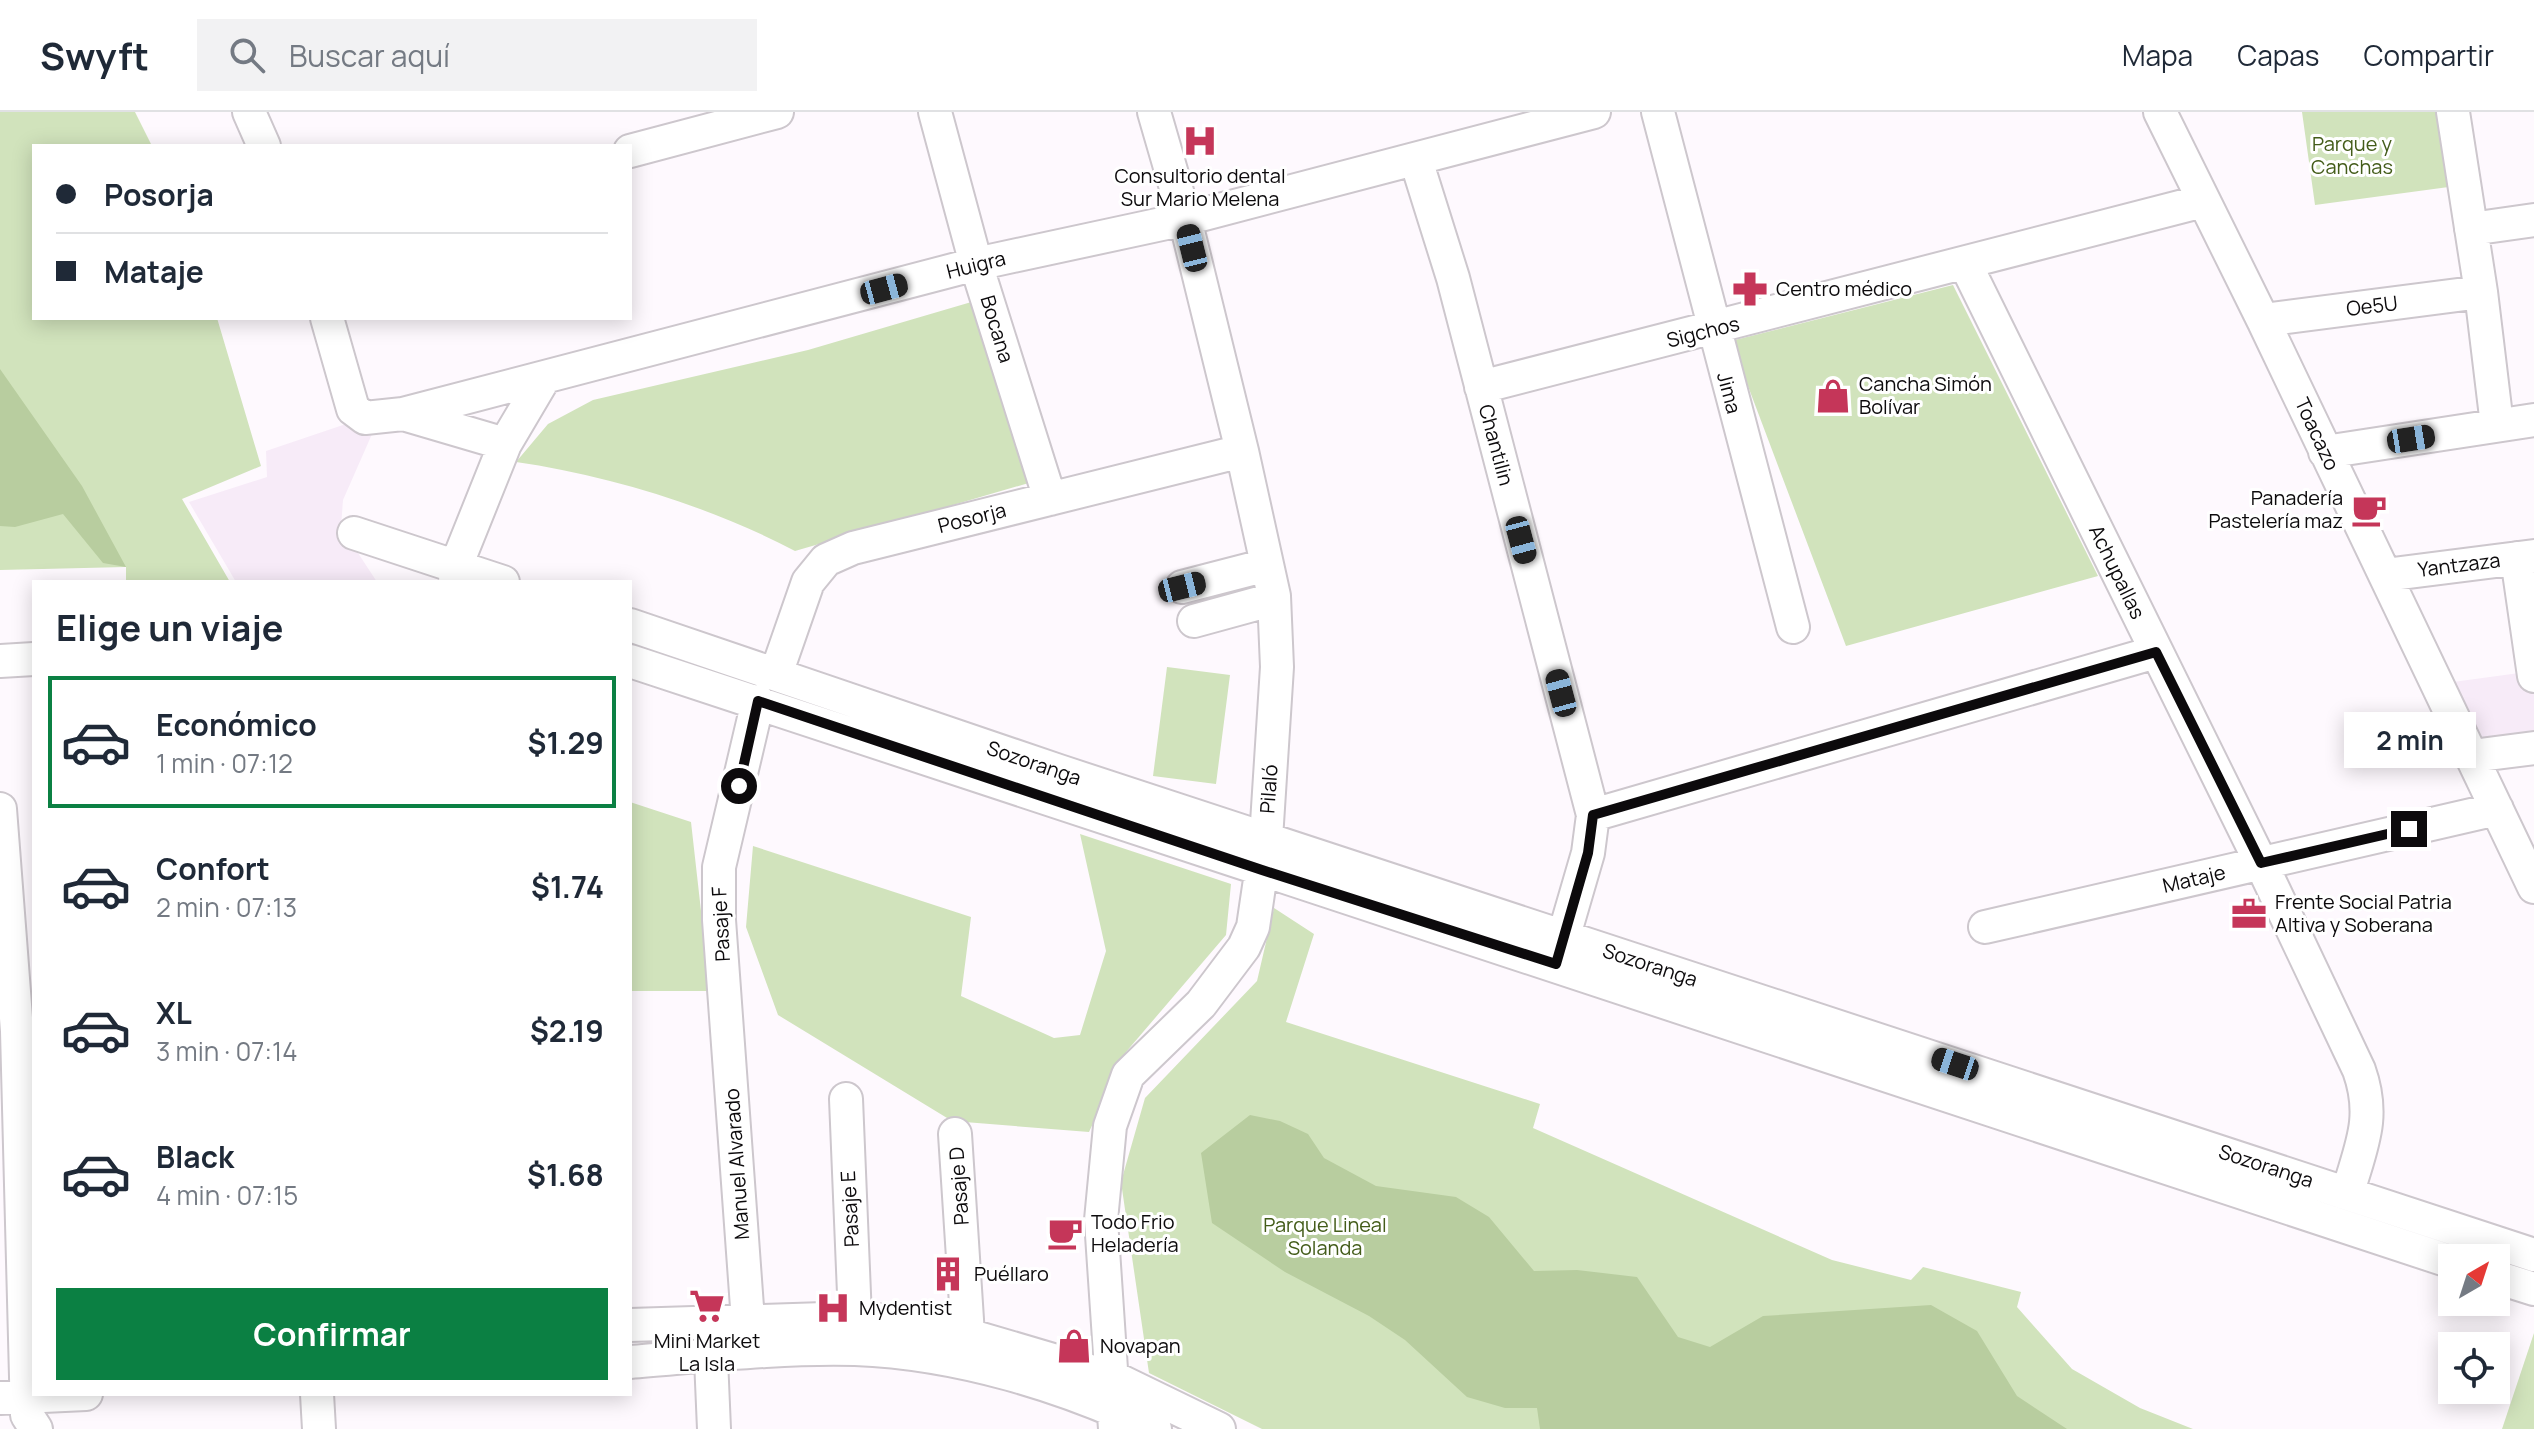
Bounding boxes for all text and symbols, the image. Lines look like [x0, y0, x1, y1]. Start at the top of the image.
search box [197, 19, 757, 91]
text: Swyft [40, 29, 149, 81]
icon: search [225, 33, 269, 77]
text: Buscar aquí [289, 35, 450, 76]
text: Mapa [2122, 36, 2193, 74]
text: Capas [2237, 36, 2320, 74]
text: Compartir [2364, 36, 2494, 74]
hospital icon: Consultorio dental Sur Mario Melena [1181, 122, 1219, 160]
park label: Parque y Canchas [2311, 130, 2393, 180]
place label: Consultorio dental Sur Mario Melena [1114, 162, 1286, 212]
text: Posorja [104, 174, 214, 215]
car [1175, 222, 1209, 274]
street label: Huigra [944, 244, 1008, 285]
text: Mataje [104, 251, 204, 292]
pharmacy icon: Centro médico [1731, 270, 1769, 308]
car [858, 271, 910, 307]
place label: Centro médico [1776, 275, 1912, 302]
street label: Oe5U [2345, 289, 2399, 322]
street label: Bocana [974, 292, 1021, 366]
street label: Sigchos [1664, 309, 1742, 354]
street label: Jima [1711, 369, 1748, 417]
place label: Cancha Simón Bolívar [1859, 370, 1992, 420]
shop icon: Cancha Simón Bolívar [1814, 377, 1852, 415]
street label: Toacazo [2289, 393, 2346, 475]
street label: Chantilin [1473, 401, 1520, 488]
car [2385, 423, 2437, 455]
place label: Panadería Pastelería maz [2208, 484, 2343, 534]
cafe icon: Panadería Pastelería maz [2350, 491, 2388, 529]
street label: Posorja [935, 496, 1009, 539]
car [1503, 514, 1539, 566]
street label: Achupallas [2083, 520, 2152, 623]
street label: Yantzaza [2416, 546, 2502, 583]
car [1156, 570, 1208, 604]
text: Elige un viaje [56, 603, 283, 652]
car [1543, 667, 1579, 719]
text: Económico [156, 704, 317, 745]
icon: car [60, 706, 132, 778]
callout: 2 min [2343, 713, 2475, 769]
text: $1.29 [528, 722, 604, 763]
text: 2 min [2376, 722, 2444, 758]
street label: Sozoranga [983, 734, 1085, 791]
text: 1 min · 07:12 [156, 745, 293, 781]
street label: Pilaló [1253, 763, 1284, 814]
route start [721, 768, 757, 804]
route end [2391, 811, 2427, 847]
text: Confort [156, 848, 270, 889]
icon: car [60, 850, 132, 922]
street label: Mataje [2160, 858, 2228, 899]
text: $1.74 [531, 866, 604, 907]
street label: Pasaje F [705, 886, 736, 962]
place label: Frente Social Patria Altiva y Soberana [2275, 888, 2452, 938]
text: 2 min · 07:13 [156, 889, 297, 925]
office icon: Frente Social Patria Altiva y Soberana [2230, 895, 2268, 933]
street label: Sozoranga [1599, 937, 1701, 993]
text: XL [156, 992, 192, 1033]
icon: car [60, 994, 132, 1066]
text: $2.19 [530, 1010, 604, 1051]
text: 3 min · 07:14 [156, 1033, 298, 1069]
car [1928, 1045, 1982, 1083]
street label: Manuel Alvarado [718, 1087, 755, 1241]
text: Black [156, 1136, 234, 1177]
icon: car [60, 1138, 132, 1210]
street label: Sozoranga [2215, 1138, 2317, 1194]
street label: Pasaje D [942, 1146, 975, 1226]
text: $1.68 [527, 1154, 604, 1195]
street label: Pasaje E [834, 1170, 865, 1248]
text: 4 min · 07:15 [156, 1177, 298, 1213]
place label: Todo Frio Heladería [1091, 1208, 1179, 1258]
park label: Parque Lineal Solanda [1263, 1211, 1387, 1261]
cafe icon: Todo Frio Heladería [1046, 1214, 1084, 1252]
north arrow [2438, 1244, 2510, 1316]
map controls [2438, 1244, 2510, 1404]
building icon: Puéllaro [929, 1255, 967, 1293]
place label: Puéllaro [974, 1260, 1049, 1287]
supermarket icon: Mini Market La Isla [688, 1287, 726, 1325]
button: Confirmar [56, 1288, 608, 1380]
hospital icon: Mydentist [814, 1289, 852, 1327]
place label: Mydentist [859, 1294, 952, 1321]
place label: Mini Market La Isla [654, 1327, 760, 1377]
shop icon: Novapan [1055, 1327, 1093, 1365]
place label: Novapan [1100, 1332, 1181, 1359]
button: locate [2438, 1332, 2510, 1404]

